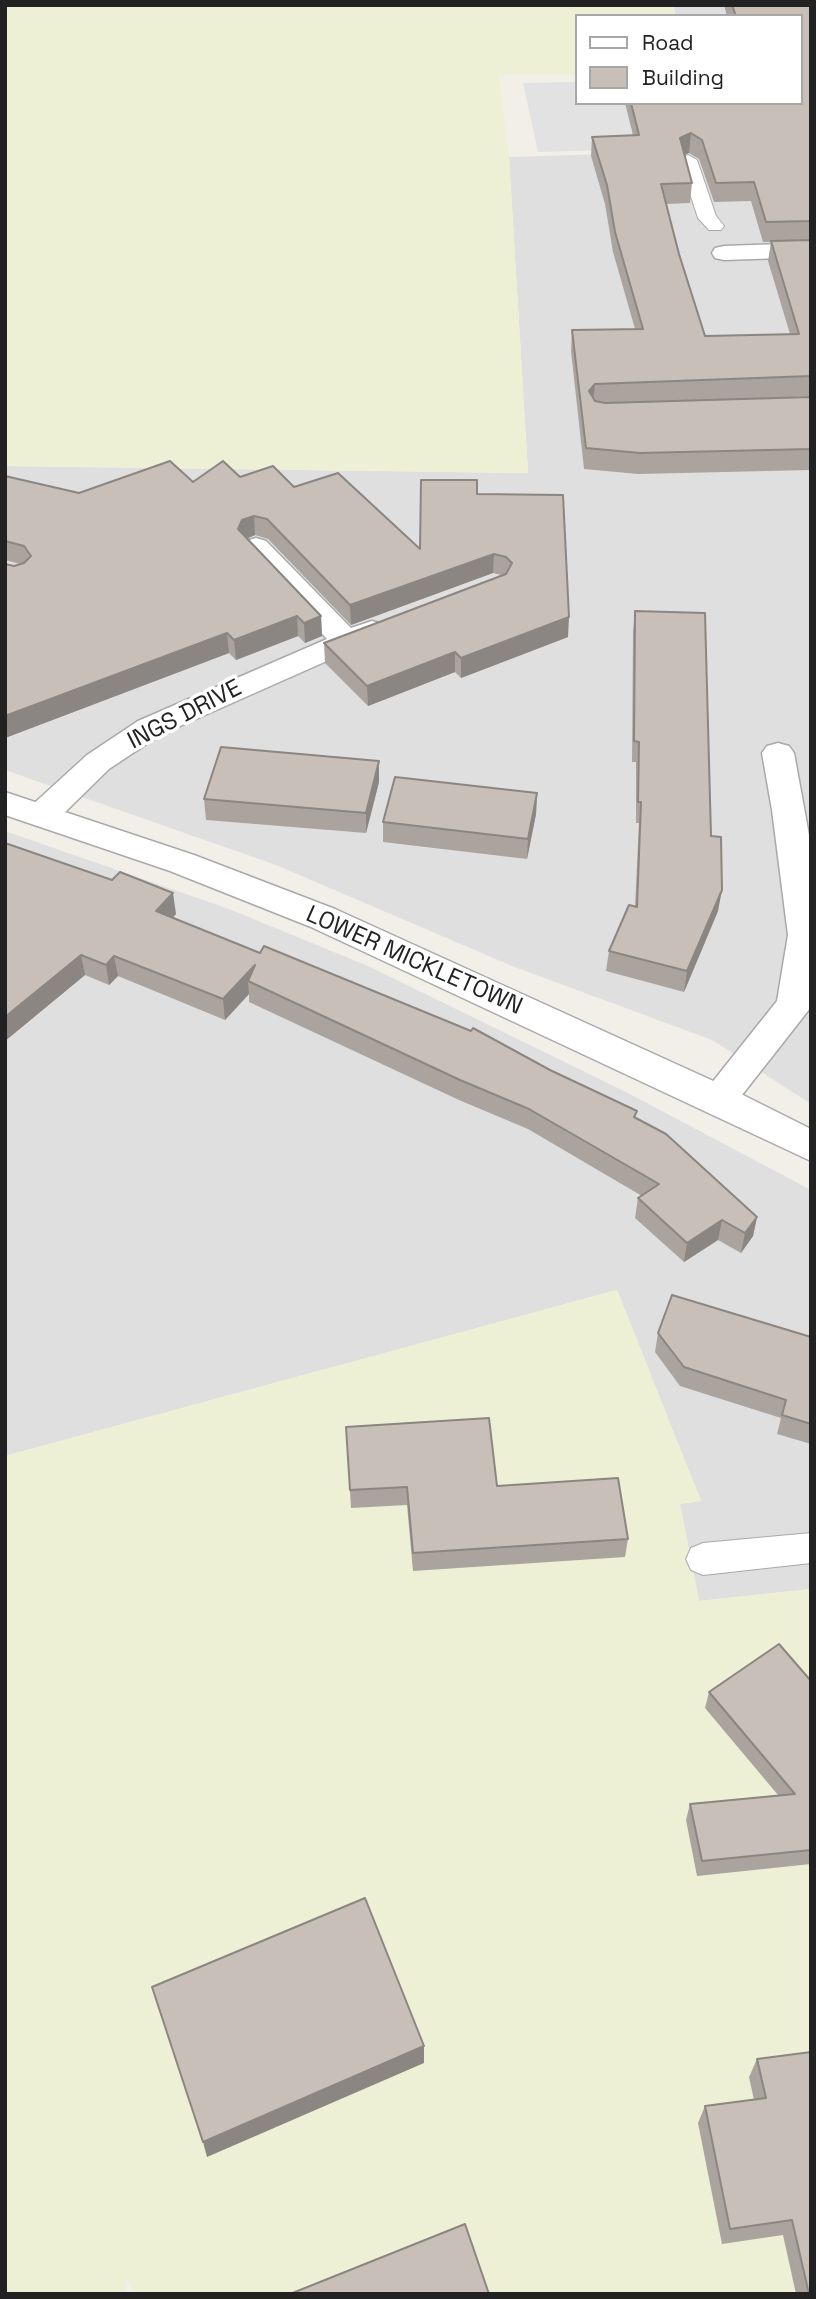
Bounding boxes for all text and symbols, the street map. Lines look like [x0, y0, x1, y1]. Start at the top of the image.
legend [574, 14, 802, 105]
text: Road [642, 29, 694, 56]
text: Building [642, 64, 724, 91]
street label: INGS DRIVE [123, 674, 247, 756]
street label: LOWER MICKLETOWN [301, 900, 527, 1022]

